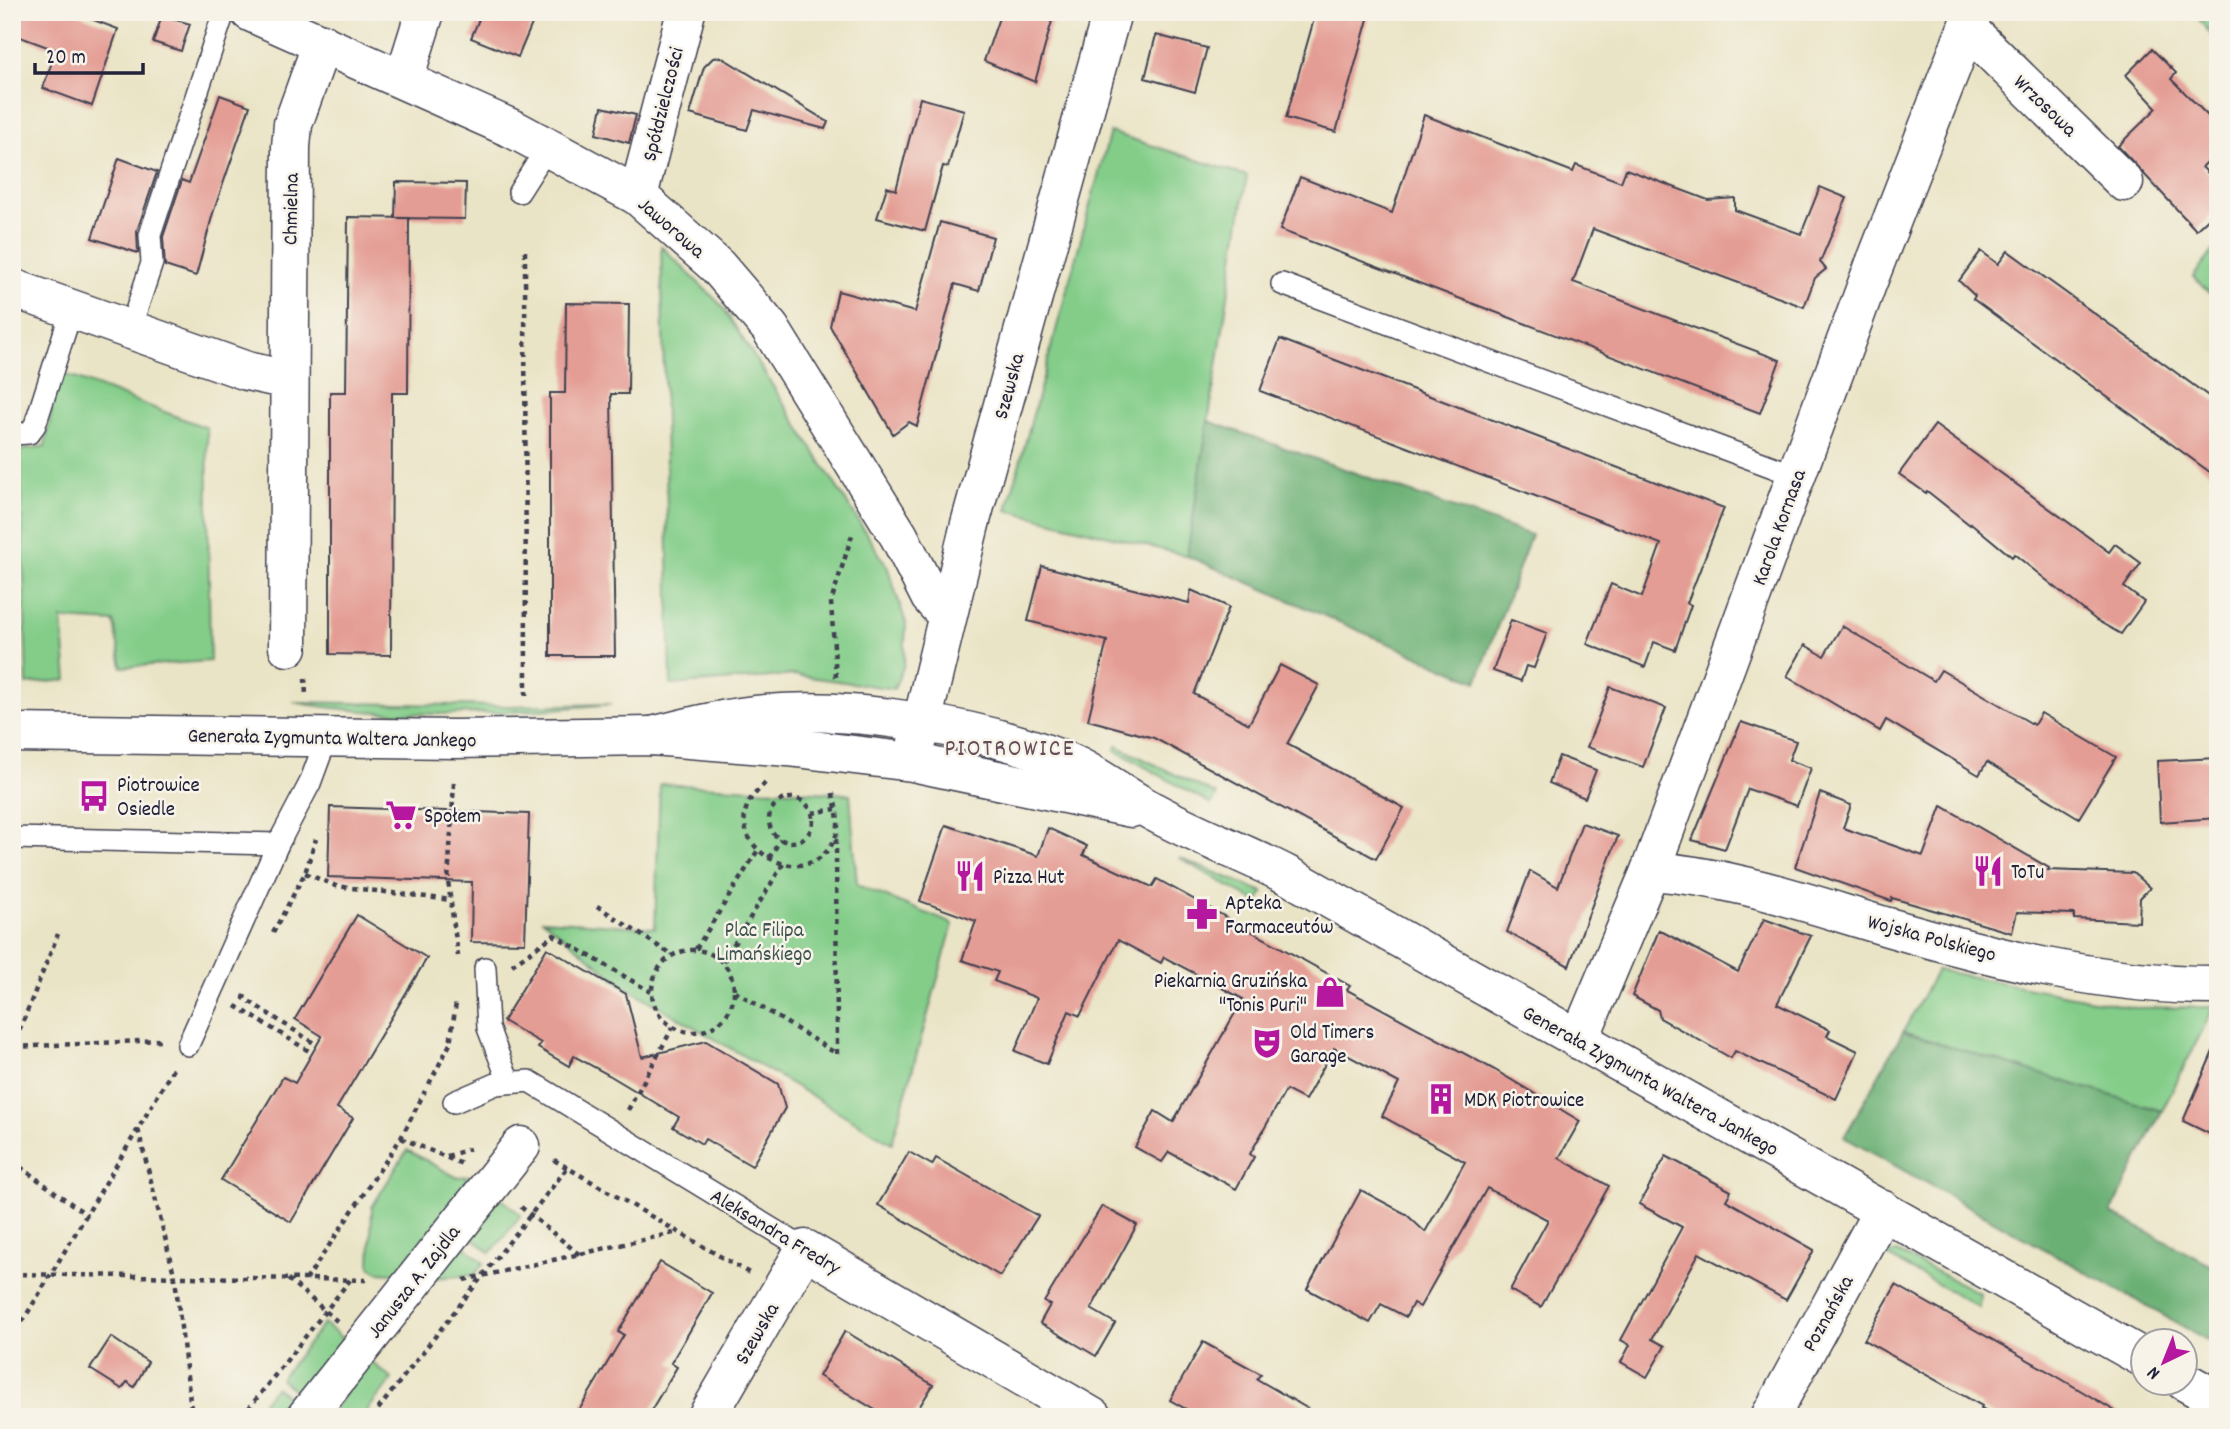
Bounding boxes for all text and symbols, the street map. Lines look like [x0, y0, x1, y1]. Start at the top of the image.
scale bar [35, 32, 144, 76]
text: 20 m [46, 44, 86, 74]
street label: Spółdzielczości [636, 44, 694, 165]
street label: Wrzosowa [2005, 69, 2083, 146]
street label: Chmielna [277, 172, 309, 245]
street label: Jaworowa [630, 191, 711, 268]
street label: Szewska [988, 349, 1034, 423]
street label: Karola Kornasa [1746, 465, 1816, 590]
street label: Generała Zygmunta Waltera Jankego [187, 722, 477, 758]
district label: PIOTROWICE [944, 733, 1076, 767]
place label: Piotrowice Osiedle [117, 772, 200, 826]
bus stop icon: Piotrowice Osiedle [77, 779, 111, 813]
supermarket icon: Społem [384, 798, 418, 832]
place label: Społem [424, 803, 481, 833]
restaurant icon: ToTu [1971, 854, 2005, 888]
restaurant icon: Pizza Hut [953, 859, 987, 893]
place label: ToTu [2011, 859, 2044, 889]
place label: Pizza Hut [993, 864, 1065, 894]
place label: Apteka Farmaceutów [1225, 890, 1334, 944]
pharmacy icon: Apteka Farmaceutów [1185, 897, 1219, 931]
street label: Wojska Polskiego [1864, 908, 1999, 971]
park label: Plac Filipa Limańskiego [716, 917, 812, 971]
place label: Piekarnia Gruzińska "Tonis Puri" [1154, 968, 1308, 1022]
shop icon: Piekarnia Gruzińska "Tonis Puri" [1313, 975, 1347, 1009]
street label: Generała Zygmunta Waltera Jankego [1516, 999, 1783, 1166]
place label: Old Timers Garage [1290, 1019, 1374, 1073]
theatre icon: Old Timers Garage [1250, 1026, 1284, 1060]
building icon: MDK Piotrowice [1424, 1082, 1458, 1116]
place label: MDK Piotrowice [1464, 1087, 1584, 1117]
street label: Aleksandra Fredry [703, 1183, 846, 1285]
street label: Janusza A. Zajdla [361, 1219, 470, 1346]
street label: Poznańska [1796, 1270, 1864, 1358]
street label: Szewska [729, 1297, 789, 1371]
north arrow [2128, 1328, 2198, 1398]
text: N [2142, 1359, 2167, 1385]

